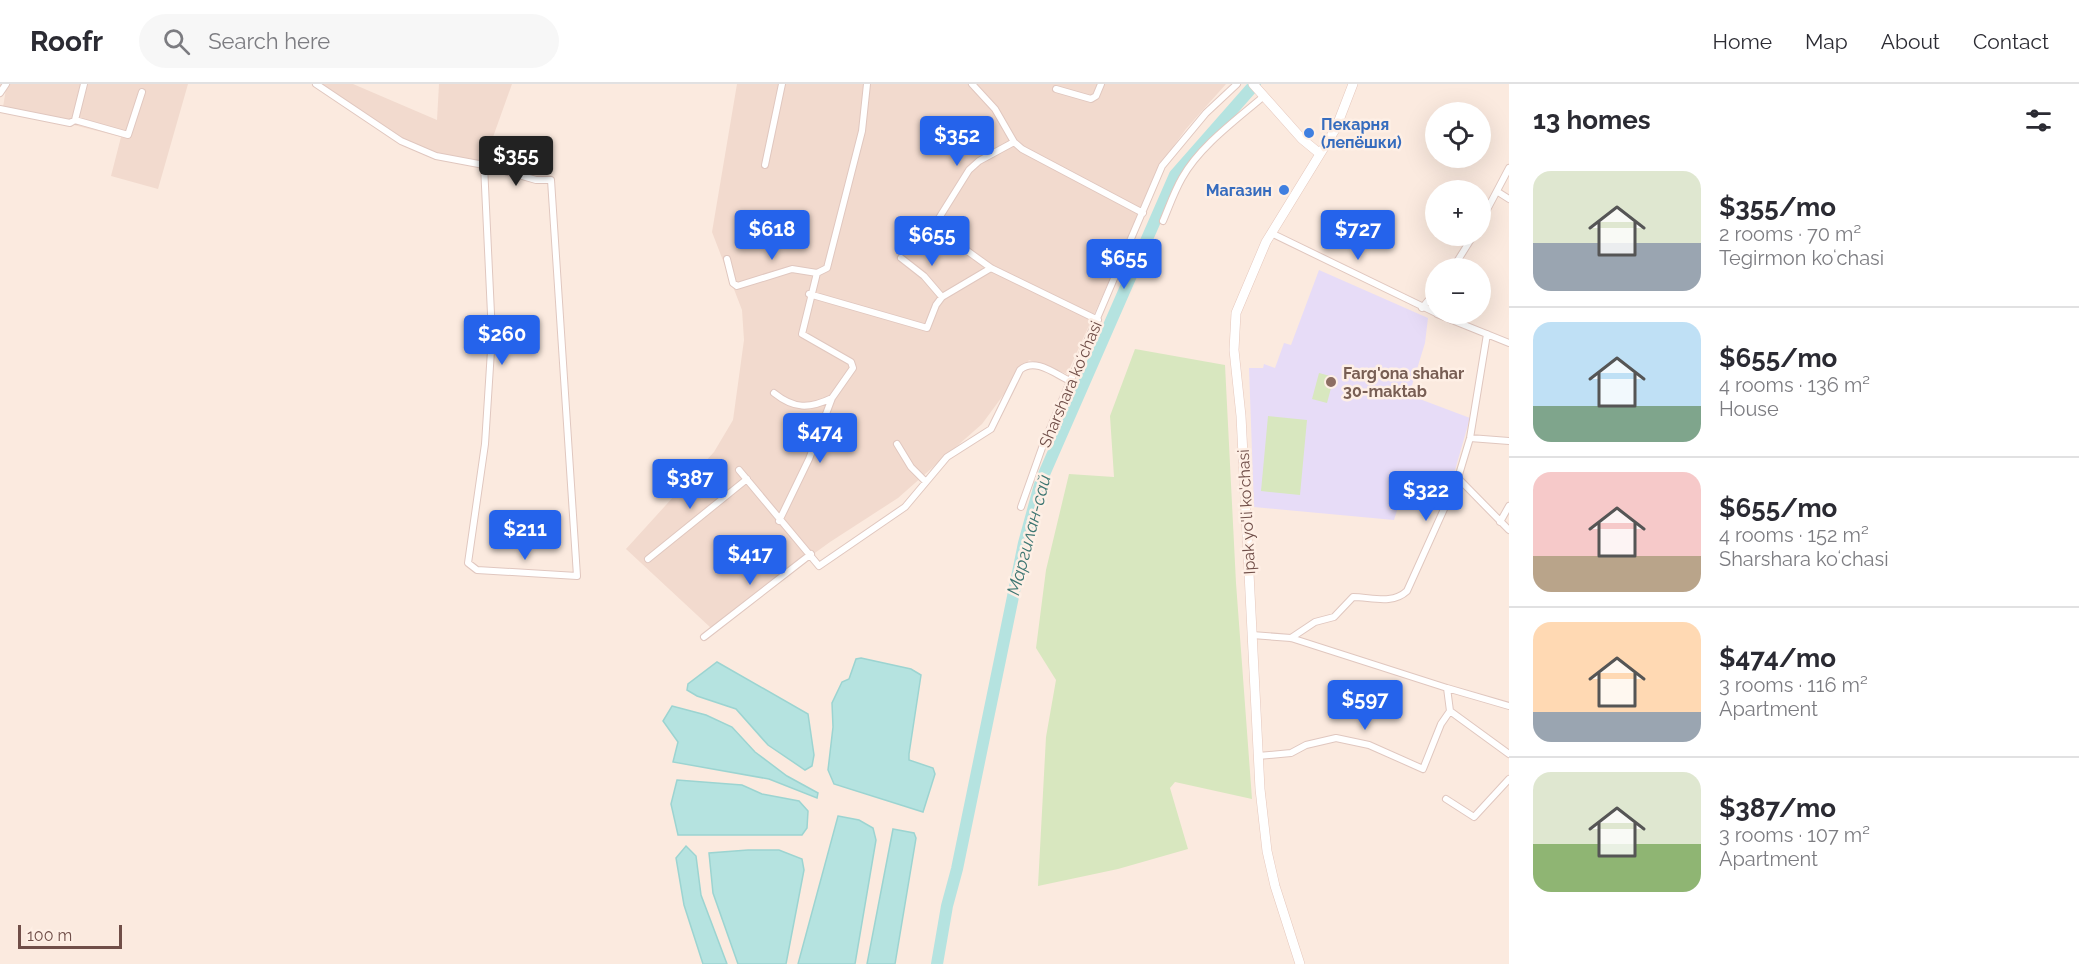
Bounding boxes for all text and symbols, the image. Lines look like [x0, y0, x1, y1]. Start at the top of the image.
search box [139, 14, 559, 68]
text: Roofr [30, 25, 103, 58]
icon: search [160, 25, 193, 58]
text: Search here [208, 28, 330, 54]
text: Home [1713, 29, 1772, 54]
text: Map [1805, 29, 1848, 54]
text: About [1881, 29, 1940, 54]
text: Contact [1973, 29, 2049, 54]
map controls [1425, 102, 1491, 324]
button: locate [1425, 102, 1491, 168]
icon: filters [2022, 104, 2055, 137]
text: 13 homes [1533, 105, 1651, 135]
place label: Пекарня (лепёшки) [1321, 115, 1402, 152]
pin: $352 [921, 116, 993, 167]
text: $352 [934, 123, 980, 147]
marker: Пекарня (лепёшки) [1302, 126, 1316, 140]
pin: $355 [480, 136, 552, 187]
text: $355 [493, 143, 539, 167]
button: + [1425, 180, 1491, 246]
place label: Магазин [1206, 181, 1272, 200]
marker: Магазин [1277, 183, 1291, 197]
text: $355/mo [1719, 192, 1836, 222]
icon: home [1581, 195, 1653, 267]
pin: $618 [736, 210, 808, 261]
pin: $727 [1322, 210, 1394, 261]
pin: $655 [896, 216, 968, 267]
text: $618 [749, 217, 795, 241]
text: $727 [1335, 217, 1381, 241]
text: 2 rooms · 70 m² [1719, 222, 1861, 246]
text: $655 [909, 223, 955, 247]
pin: $655 [1088, 239, 1160, 290]
text: $655 [1101, 246, 1147, 270]
text: Tegirmon koʻchasi [1719, 246, 1884, 270]
button: − [1425, 258, 1491, 324]
pin: $260 [466, 315, 538, 366]
street label: Sharshara koʻchasi [1035, 318, 1106, 450]
text: $260 [478, 322, 526, 346]
text: $655/mo [1719, 343, 1837, 373]
icon: home [1581, 346, 1653, 418]
place label: Farg'ona shahar 30-maktab [1343, 364, 1464, 401]
text: 4 rooms · 136 m² [1719, 373, 1870, 397]
marker: Farg'ona shahar 30-maktab [1324, 375, 1338, 389]
text: House [1719, 397, 1779, 421]
pin: $474 [784, 413, 856, 464]
text: $474 [797, 420, 843, 444]
street label: Ipak yo'li ko'chasi [1234, 449, 1259, 575]
pin: $387 [654, 459, 726, 510]
text: $387 [666, 466, 714, 490]
pin: $322 [1390, 471, 1462, 522]
water label: Маргилан-сай [1002, 472, 1055, 597]
text: $322 [1403, 478, 1449, 502]
text: $655/mo [1719, 493, 1837, 523]
icon: home [1581, 496, 1653, 568]
pin: $211 [489, 510, 561, 561]
text: $211 [503, 517, 547, 541]
text: 4 rooms · 152 m² [1719, 523, 1869, 547]
pin: $417 [714, 535, 786, 586]
text: $417 [727, 542, 773, 566]
text: Sharshara koʻchasi [1719, 547, 1889, 571]
text: $474/mo [1719, 643, 1836, 673]
icon: home [1581, 646, 1653, 718]
text: 3 rooms · 116 m² [1719, 673, 1868, 697]
pin: $597 [1329, 680, 1401, 731]
text: $597 [1342, 687, 1388, 711]
text: Apartment [1719, 697, 1818, 721]
text: $387/mo [1719, 793, 1836, 823]
icon: home [1581, 796, 1653, 868]
text: 3 rooms · 107 m² [1719, 823, 1870, 847]
text: Apartment [1719, 847, 1818, 871]
scale bar [18, 922, 122, 950]
text: 100 m [27, 926, 72, 945]

